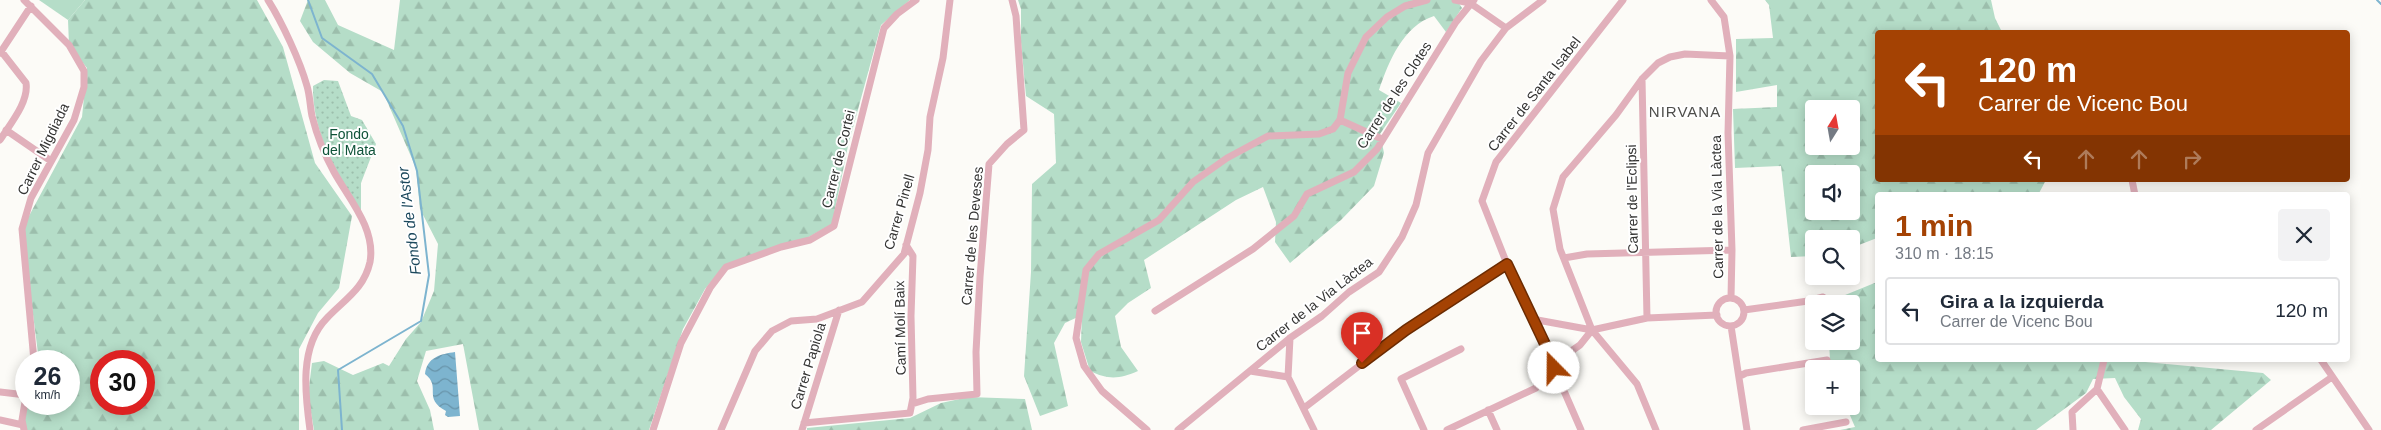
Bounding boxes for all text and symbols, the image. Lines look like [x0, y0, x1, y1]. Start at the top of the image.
street label: Carrer de Santa Isabel [1484, 34, 1584, 154]
street label: Carrer de les Clotes [1353, 38, 1435, 152]
icon: left [1895, 50, 1960, 115]
text: 120 m [1978, 50, 2077, 89]
text: Carrer de Vicenc Bou [1978, 91, 2188, 116]
street label: Carrer Migdiada [14, 100, 72, 198]
north arrow [1805, 100, 1860, 155]
map controls [1805, 100, 1860, 415]
district label: NIRVANA [1649, 103, 1721, 120]
street label: Carrer de Cortei [818, 108, 858, 210]
park label: Fondo del Mata [322, 126, 376, 158]
street label: Carrer de la Via Làctea [1708, 135, 1726, 279]
street label: Carrer de l'Eclipsi [1623, 144, 1641, 254]
icon: left [2019, 145, 2047, 173]
icon: ahead [2072, 145, 2100, 173]
icon: ahead [2125, 145, 2153, 173]
icon: right [2178, 145, 2206, 173]
water label: Fondo de l'Astor [394, 165, 424, 276]
button: sound [1805, 165, 1860, 220]
street label: Carrer de les Deveses [958, 166, 986, 306]
street label: Carrer Pinell [881, 172, 917, 252]
text: 1 min [1895, 209, 1973, 242]
button: close [2278, 209, 2330, 261]
button: search [1805, 230, 1860, 285]
text: 310 m · 18:15 [1895, 245, 1994, 262]
street label: Carrer de la Via Làctea [1252, 253, 1376, 355]
street label: Camí Molí Baix [891, 280, 909, 376]
text: Gira a la izquierda [1940, 291, 2104, 312]
button: layers [1805, 295, 1860, 350]
icon: left [1897, 297, 1925, 325]
text: 120 m [2275, 300, 2328, 321]
pin [1341, 312, 1383, 363]
text: Carrer de Vicenc Bou [1940, 313, 2093, 330]
icon: arrive [1348, 319, 1376, 347]
street label: Carrer Papiola [787, 320, 829, 411]
position arrow [1527, 341, 1579, 393]
speed limit sign: 30 [90, 350, 155, 415]
button: + [1805, 360, 1860, 415]
text: 26 [34, 362, 61, 390]
text: km/h [34, 388, 61, 402]

